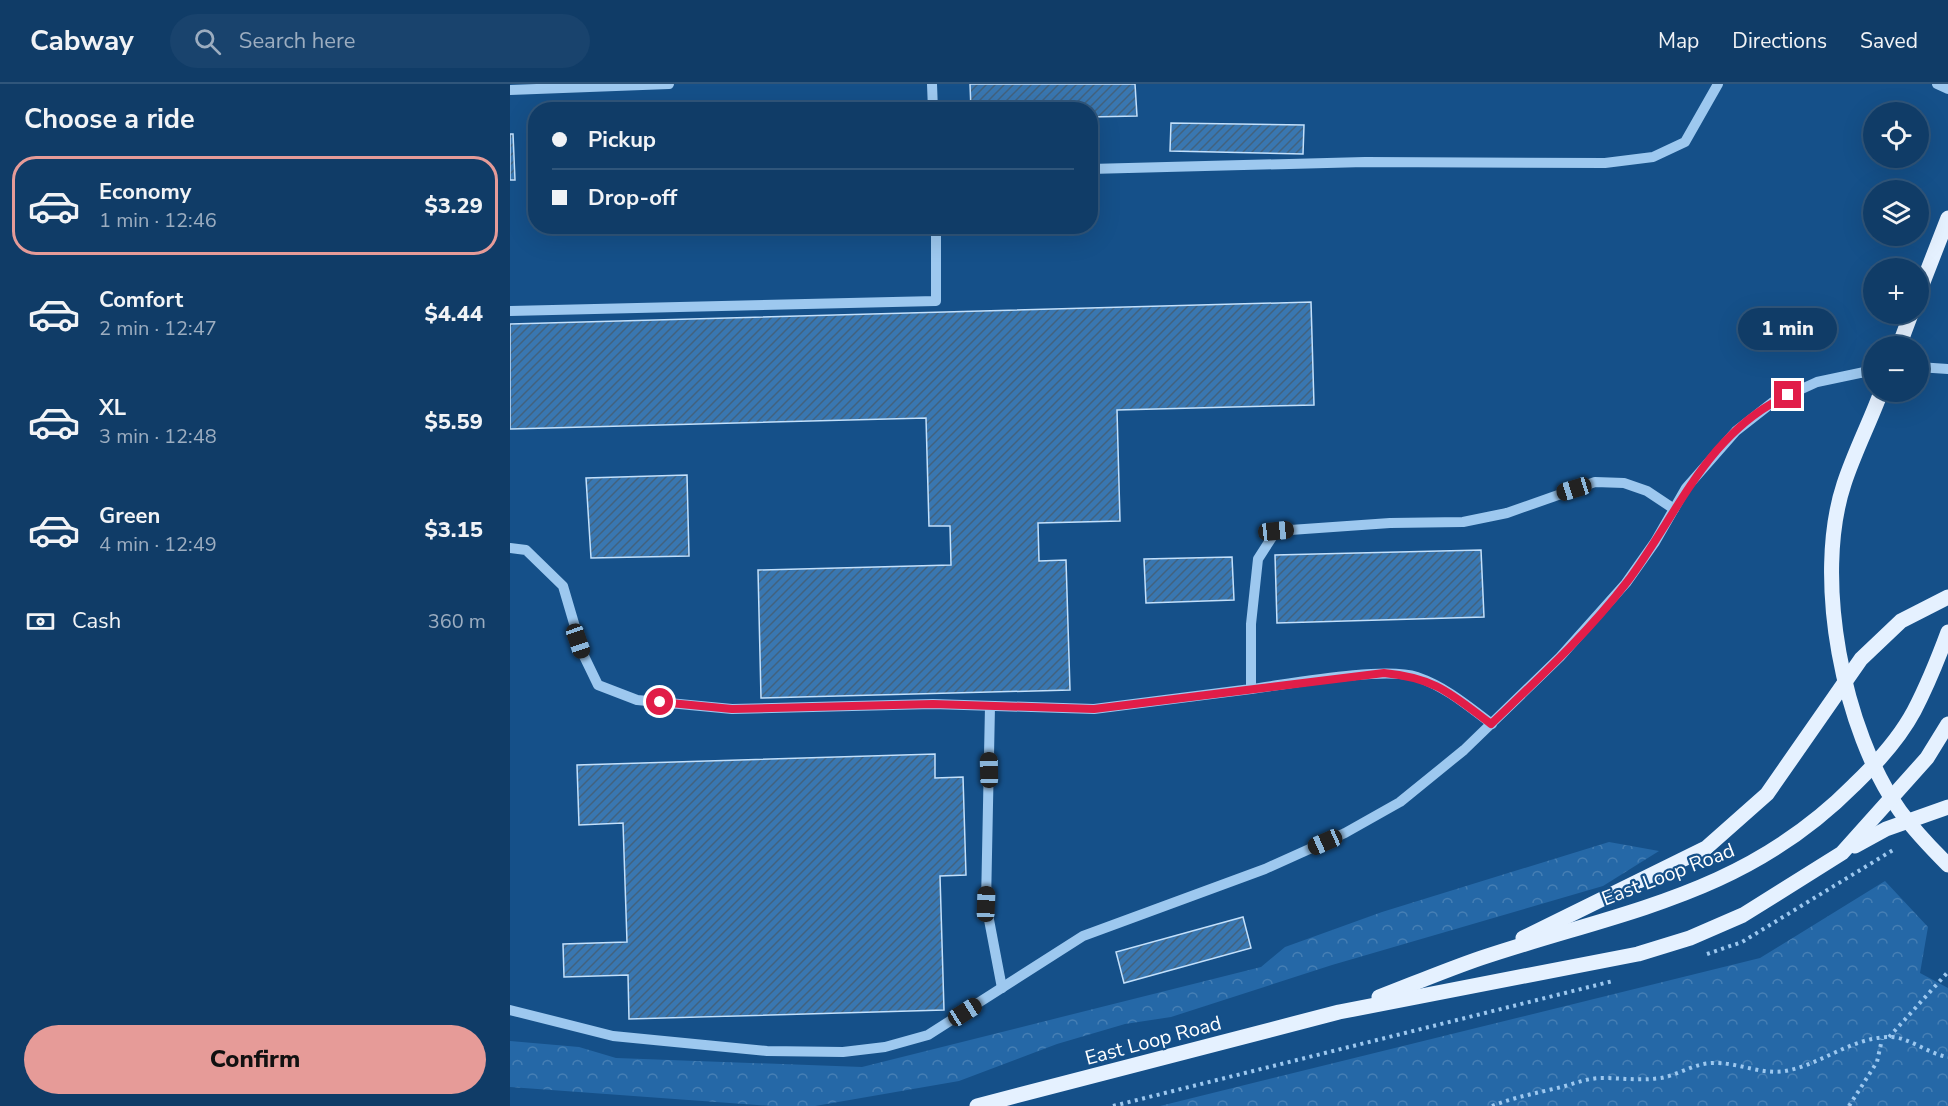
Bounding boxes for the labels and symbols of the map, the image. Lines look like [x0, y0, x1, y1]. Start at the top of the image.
callout: 1 min [1738, 308, 1838, 350]
route end [1774, 381, 1801, 408]
car [1554, 475, 1594, 503]
car [1257, 520, 1295, 542]
car [564, 621, 592, 661]
route start [646, 688, 673, 715]
car [980, 752, 998, 788]
car [1305, 826, 1345, 858]
street label: East Loop Road [1598, 837, 1738, 912]
car [976, 886, 996, 922]
car [945, 995, 985, 1029]
street label: East Loop Road [1082, 1009, 1224, 1072]

